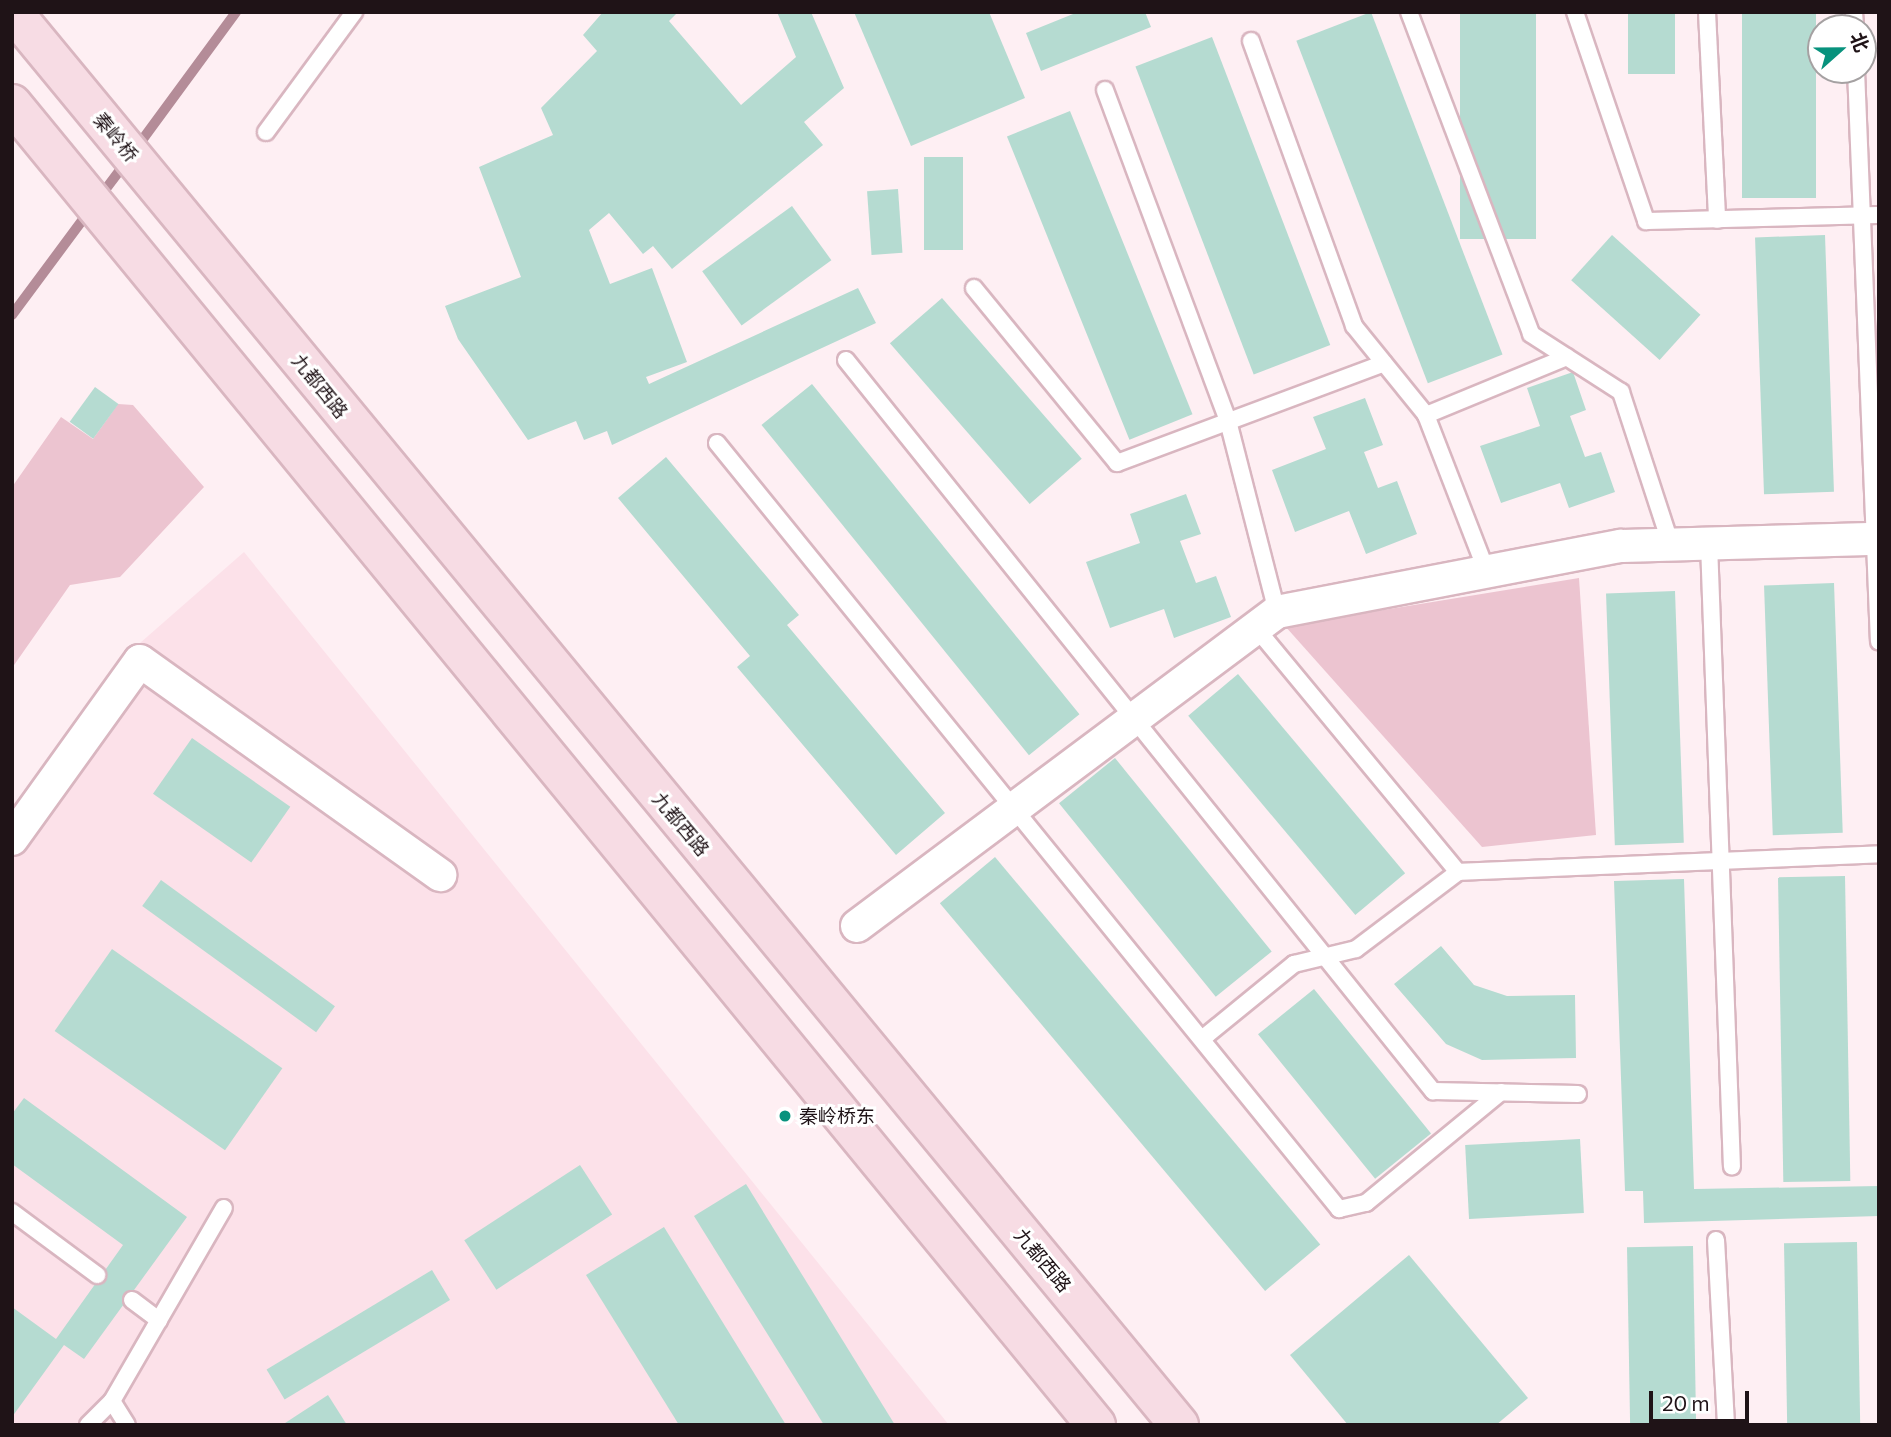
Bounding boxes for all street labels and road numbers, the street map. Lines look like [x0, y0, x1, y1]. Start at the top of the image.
street label: 秦岭桥 [89, 108, 143, 166]
street label: 九都西路 [287, 349, 353, 423]
street label: 九都西路 [648, 788, 714, 860]
street label: 九都西路 [1010, 1224, 1076, 1296]

